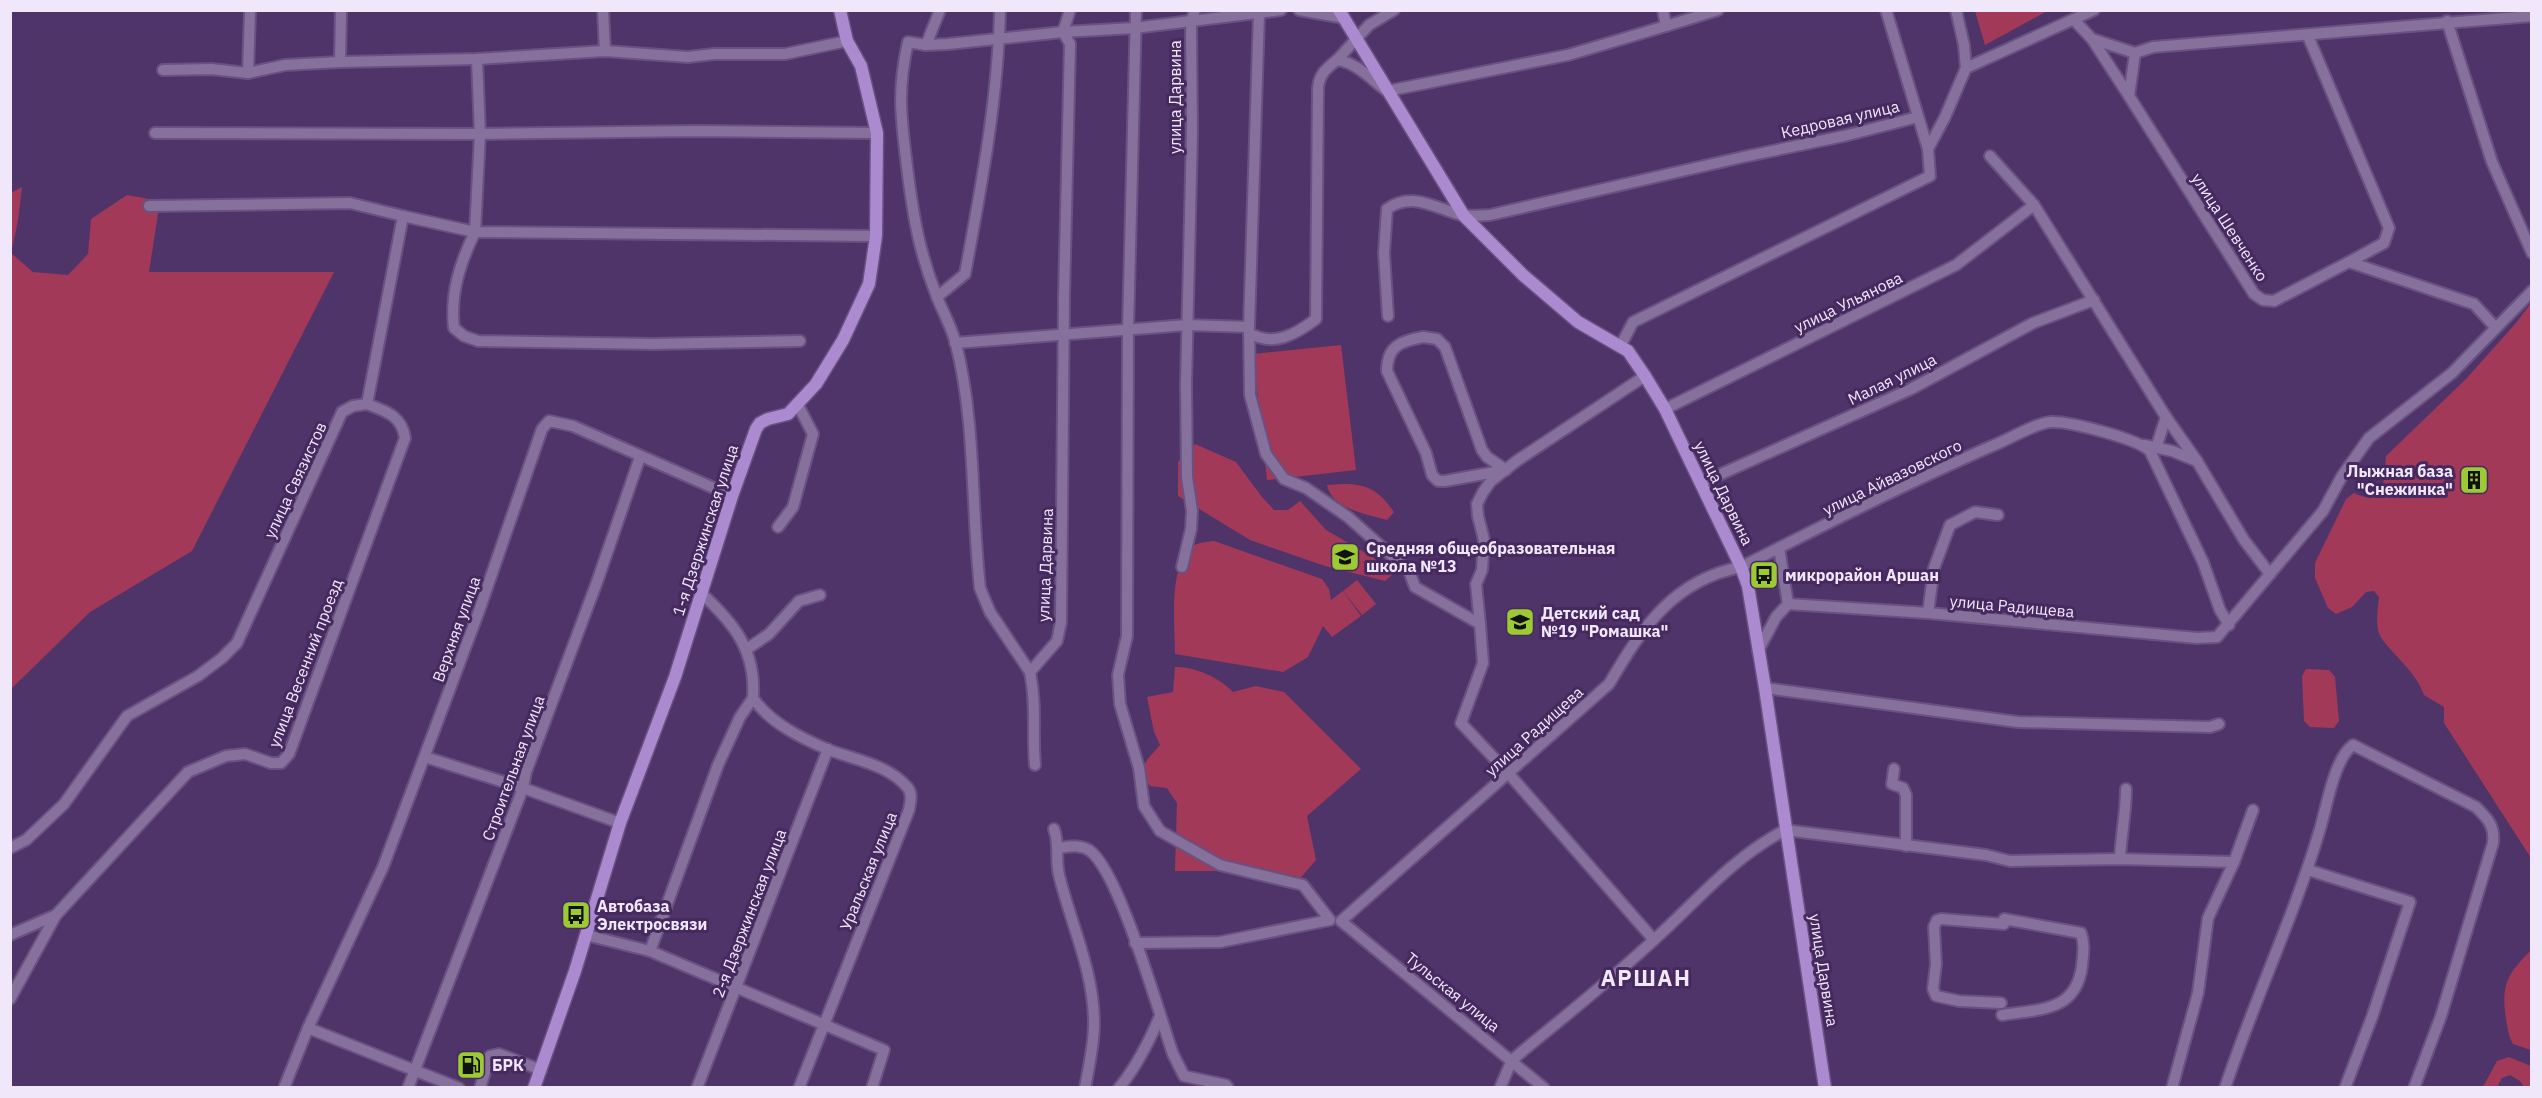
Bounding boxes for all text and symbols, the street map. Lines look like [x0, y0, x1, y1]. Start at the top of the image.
street label: улица Дарвина [1165, 40, 1185, 154]
street label: Кедровая улица [1779, 96, 1902, 142]
street label: улица Шевченко [2187, 169, 2273, 285]
street label: улица Ульянова [1790, 267, 1906, 337]
street label: Малая улица [1845, 349, 1940, 409]
street label: улица Связистов [259, 419, 331, 541]
street label: улица Айвазовского [1819, 435, 1965, 519]
street label: улица Дарвина [1690, 437, 1758, 549]
street label: 1-я Дзержинская улица [668, 441, 742, 618]
place label: Лыжная база "Снежинка" [2347, 461, 2453, 499]
building icon: Лыжная база "Снежинка" [2458, 464, 2490, 496]
street label: улица Дарвина [1033, 507, 1057, 622]
place label: Средняя общеобразовательная школа №13 [1366, 538, 1615, 576]
school or university icon: Средняя общеобразовательная школа №13 [1329, 541, 1361, 573]
bus stop icon: микрорайон Аршан [1748, 559, 1780, 591]
place label: микрорайон Аршан [1785, 565, 1939, 585]
street label: Верхняя улица [428, 573, 485, 685]
street label: улица Весенний проезд [264, 575, 347, 750]
street label: улица Радищева [1949, 591, 2076, 621]
place label: Детский сад №19 "Ромашка" [1541, 603, 1668, 641]
school or university icon: Детский сад №19 "Ромашка" [1504, 606, 1536, 638]
street label: улица Радищева [1481, 681, 1587, 780]
street label: Строительная улица [477, 692, 549, 843]
street label: Уральская улица [835, 808, 901, 933]
street label: 2-я Дзержинская улица [708, 826, 791, 1000]
place label: Автобаза Электросвязи [597, 896, 707, 934]
bus stop icon: Автобаза Электросвязи [560, 899, 592, 931]
street label: улица Дарвина [1805, 912, 1843, 1028]
street label: Тульская улица [1402, 948, 1505, 1036]
district label: АРШАН [1601, 963, 1691, 992]
fuel station icon: БРК [455, 1049, 487, 1081]
place label: БРК [492, 1055, 524, 1075]

